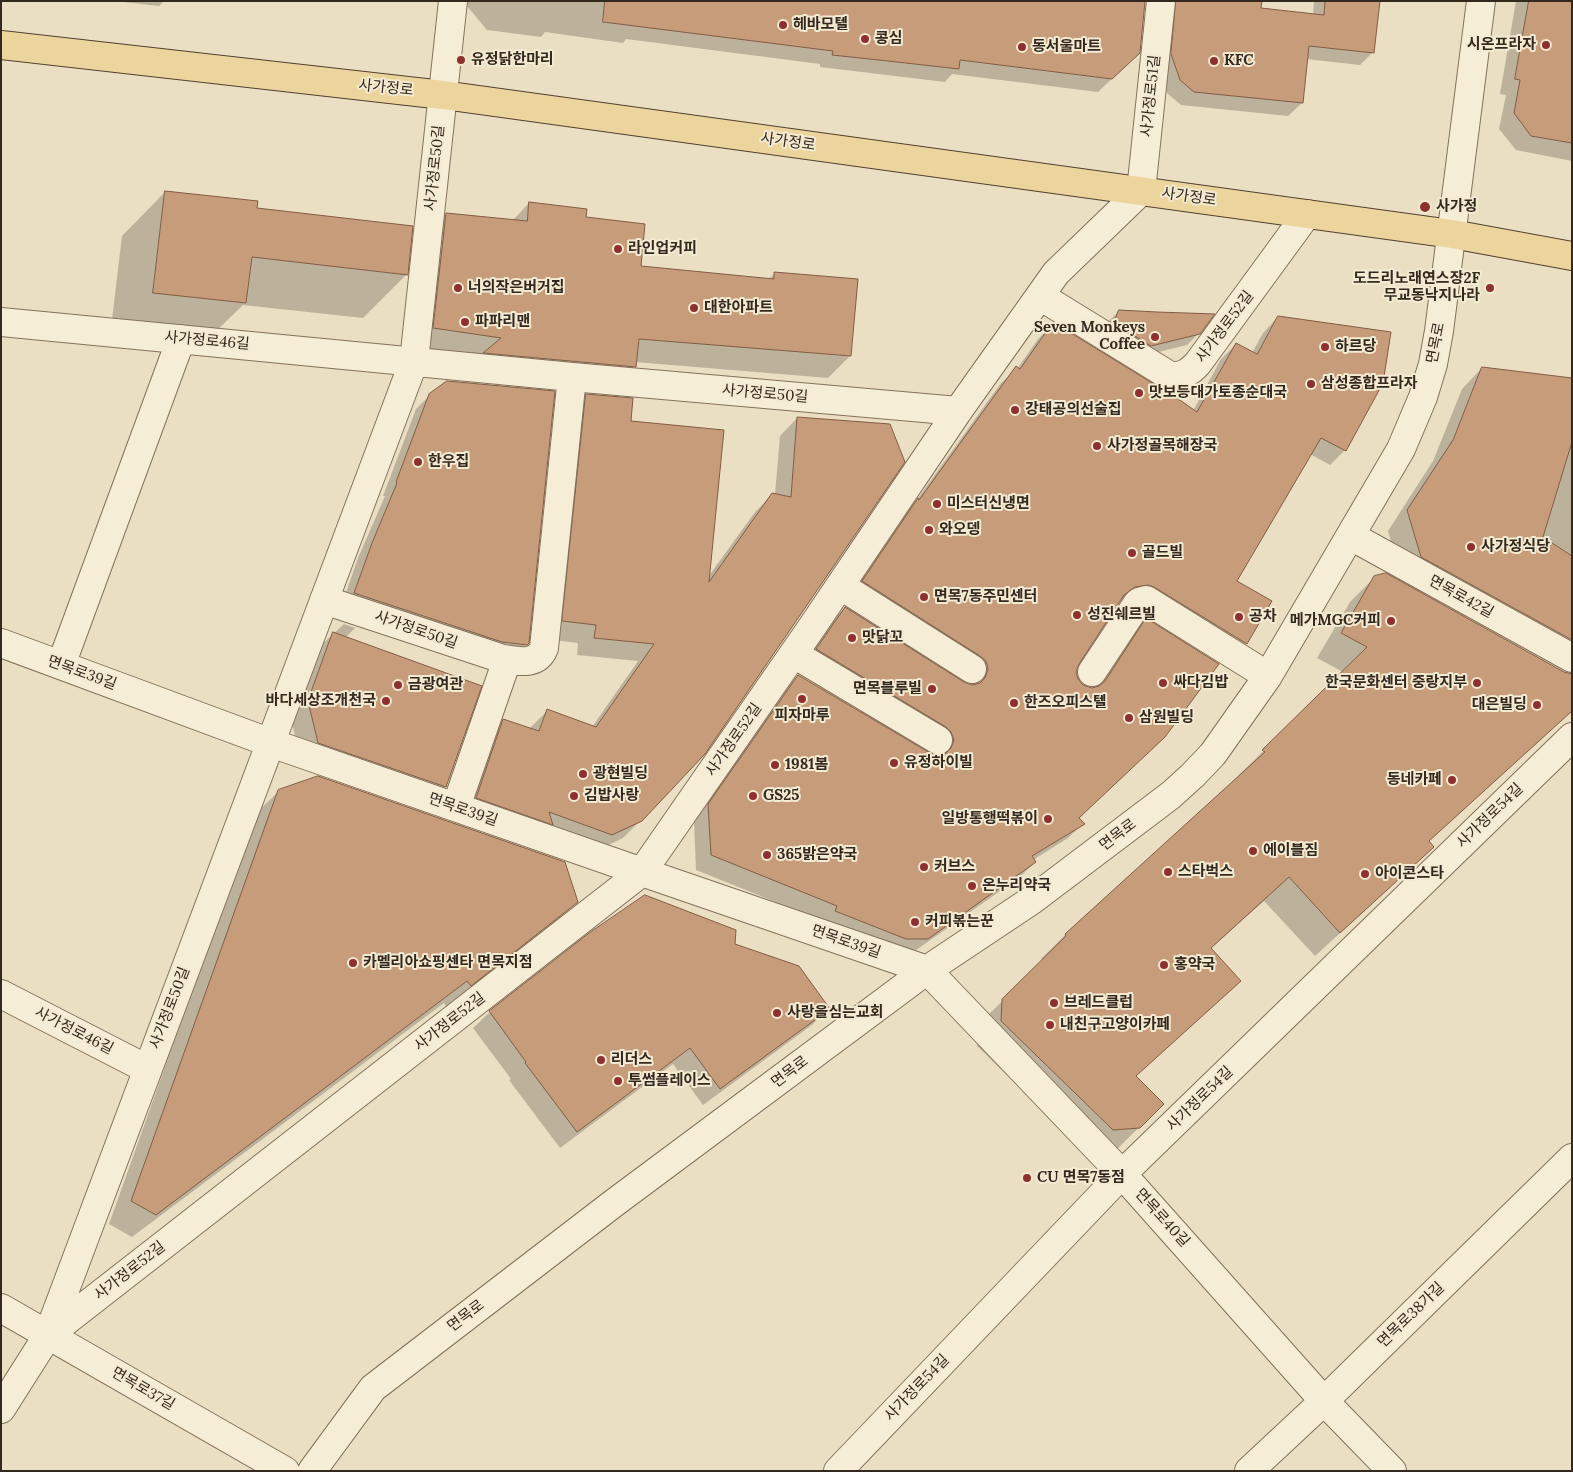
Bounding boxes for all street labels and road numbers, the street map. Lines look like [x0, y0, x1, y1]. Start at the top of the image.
street label: 사가정로51길 [1138, 54, 1164, 138]
street label: 사가정로 [358, 76, 414, 100]
street label: 사가정로50길 [422, 124, 448, 212]
street label: 사가정로 [759, 129, 817, 155]
street label: 사가정로 [1160, 184, 1218, 210]
street label: 사가정로52길 [1192, 288, 1258, 366]
street label: 면목로 [1423, 321, 1449, 365]
street label: 사가정로46길 [163, 328, 251, 354]
street label: 사가정로50길 [721, 381, 809, 407]
street label: 면목로42길 [1425, 572, 1497, 622]
street label: 사가정로50길 [372, 607, 460, 653]
street label: 면목로39길 [45, 652, 119, 694]
street label: 사가정로52길 [702, 700, 766, 780]
street label: 사가정로54길 [1453, 780, 1527, 852]
street label: 면목로39길 [426, 790, 500, 830]
street label: 면목로 [1096, 815, 1140, 855]
street label: 면목로39길 [809, 922, 883, 962]
street label: 사가정로50길 [146, 964, 194, 1052]
street label: 사가정로52길 [411, 989, 489, 1055]
street label: 사가정로46길 [32, 1004, 116, 1058]
street label: 면목로 [768, 1052, 812, 1092]
street label: 사가정로54길 [1163, 1063, 1237, 1135]
street label: 면목로40길 [1131, 1185, 1193, 1251]
street label: 사가정로52길 [91, 1238, 169, 1304]
street label: 면목로38가길 [1374, 1279, 1448, 1351]
street label: 면목로 [444, 1296, 488, 1336]
street label: 사가정로54길 [881, 1351, 953, 1425]
street label: 면목로37길 [108, 1364, 178, 1414]

